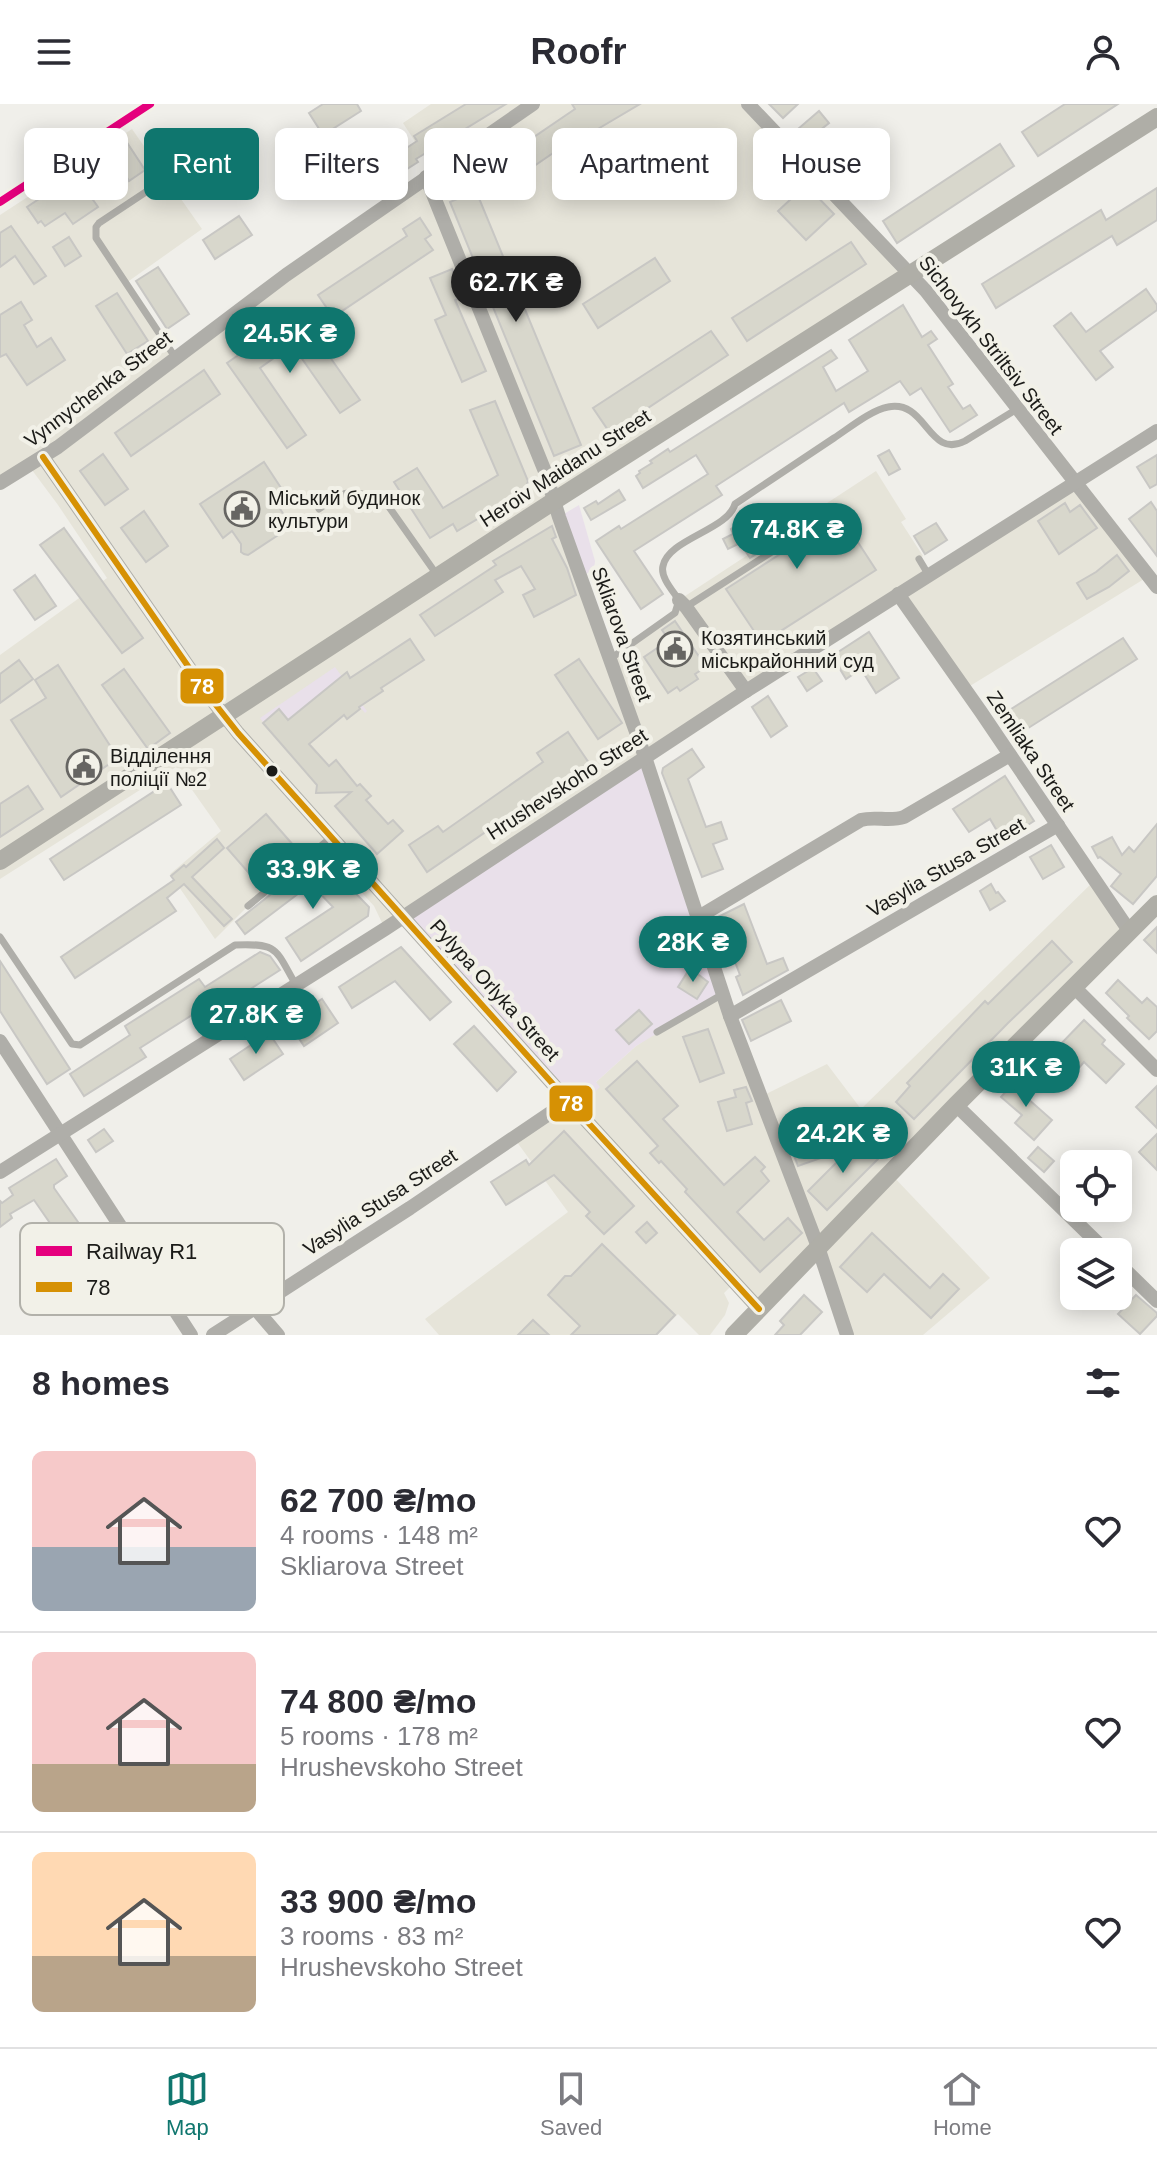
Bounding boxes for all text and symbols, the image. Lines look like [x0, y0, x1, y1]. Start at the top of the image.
icon: menu [32, 30, 76, 74]
icon: person [1081, 30, 1125, 74]
text: Roofr [531, 31, 626, 72]
chip: Buy [24, 128, 128, 200]
chip: Rent [144, 128, 259, 200]
chip: Filters [275, 128, 408, 200]
chip: New [424, 128, 536, 200]
chip: Apartment [552, 128, 737, 200]
chip: House [753, 128, 890, 200]
street label: Sichovykh Striltsiv Street [915, 252, 1068, 439]
pin: 62.7K ₴ [442, 256, 590, 324]
text: 62.7K ₴ [469, 267, 563, 297]
pin: 24.5K ₴ [216, 307, 364, 375]
text: 24.5K ₴ [243, 318, 337, 348]
street label: Vynnychenka Street [20, 326, 176, 451]
street label: Heroiv Maidanu Street [476, 404, 655, 531]
place label: Міський будинок культури [268, 487, 421, 532]
public building icon: Міський будинок культури [223, 490, 261, 528]
pin: 74.8K ₴ [723, 503, 871, 571]
text: 74.8K ₴ [750, 514, 844, 544]
street label: Skliarova Street [588, 564, 657, 705]
place label: Козятинський міськрайонний суд [701, 627, 874, 672]
public building icon: Козятинський міськрайонний суд [656, 630, 694, 668]
line badge: 78 [179, 667, 225, 705]
text: 78 [190, 674, 214, 699]
street label: Zemliaka Street [983, 687, 1080, 816]
street label: Hrushevskoho Street [483, 724, 652, 844]
place label: Відділення поліції №2 [110, 745, 211, 790]
public building icon: Відділення поліції №2 [65, 748, 103, 786]
unlabelled marker [264, 763, 280, 779]
street label: Vasylia Stusa Street [863, 813, 1029, 921]
pin: 33.9K ₴ [239, 843, 387, 911]
text: 33.9K ₴ [266, 854, 360, 884]
street label: Pylypa Orlyka Street [426, 915, 564, 1065]
pin: 28K ₴ [637, 916, 749, 984]
text: 28K ₴ [657, 927, 729, 957]
pin: 27.8K ₴ [182, 988, 330, 1056]
text: 27.8K ₴ [209, 999, 303, 1029]
pin: 31K ₴ [970, 1041, 1082, 1109]
text: 31K ₴ [990, 1052, 1062, 1082]
line badge: 78 [548, 1084, 594, 1123]
text: 78 [559, 1091, 583, 1116]
pin: 24.2K ₴ [769, 1107, 917, 1175]
text: 24.2K ₴ [796, 1118, 890, 1148]
street label: Vasylia Stusa Street [299, 1144, 461, 1260]
map controls [1060, 1150, 1132, 1310]
button: locate [1060, 1150, 1132, 1222]
legend [20, 1223, 284, 1315]
button: layers [1060, 1238, 1132, 1310]
text: Railway R1 [86, 1239, 197, 1264]
text: 78 [86, 1275, 110, 1300]
icon: filters [1081, 1361, 1125, 1405]
text: 8 homes [32, 1364, 170, 1402]
text: 62 700 ₴/mo [280, 1481, 477, 1519]
icon: home [96, 1483, 192, 1579]
icon: heart [1081, 1509, 1125, 1553]
text: 4 rooms · 148 m² [280, 1520, 478, 1550]
text: Skliarova Street [280, 1551, 464, 1581]
text: 74 800 ₴/mo [280, 1682, 477, 1720]
icon: home [96, 1684, 192, 1780]
icon: heart [1081, 1710, 1125, 1754]
text: 5 rooms · 178 m² [280, 1721, 478, 1751]
text: Hrushevskoho Street [280, 1752, 523, 1782]
text: 33 900 ₴/mo [280, 1882, 477, 1920]
icon: home [96, 1884, 192, 1980]
icon: heart [1081, 1910, 1125, 1954]
text: 3 rooms · 83 m² [280, 1921, 464, 1951]
text: Hrushevskoho Street [280, 1952, 523, 1982]
tab: Map [165, 2067, 209, 2141]
tab: Saved [540, 2067, 602, 2141]
tab: Home [933, 2067, 992, 2141]

